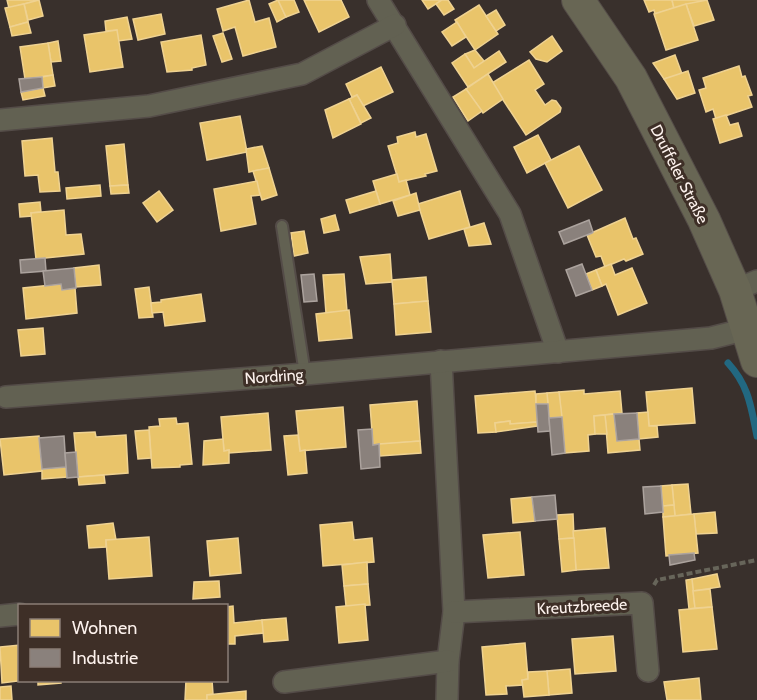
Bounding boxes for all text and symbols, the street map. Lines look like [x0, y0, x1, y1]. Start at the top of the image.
street label: Druffeler Straße [646, 122, 713, 227]
street label: Nordring [244, 365, 305, 388]
street label: Kreutzbreede [536, 595, 628, 618]
legend [18, 604, 228, 682]
text: Wohnen [72, 617, 137, 639]
text: Industrie [72, 647, 138, 669]

